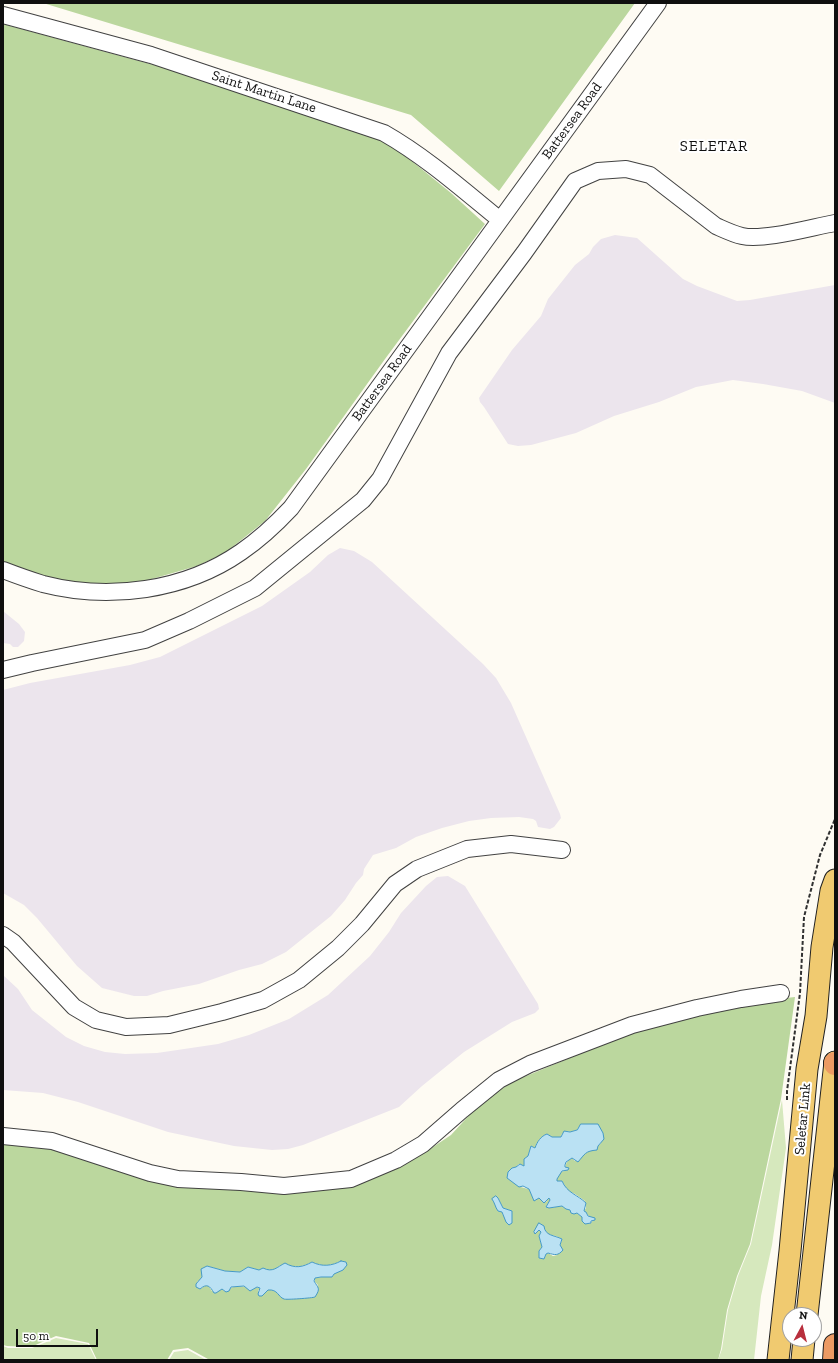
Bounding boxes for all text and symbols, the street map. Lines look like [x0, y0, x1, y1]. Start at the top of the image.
street label: Saint Martin Lane [210, 67, 318, 117]
street label: Battersea Road [539, 79, 605, 163]
district label: SELETAR [680, 138, 748, 156]
street label: Battersea Road [349, 341, 415, 425]
street label: Seletar Link [791, 1082, 815, 1156]
north arrow [782, 1307, 822, 1347]
text: N [798, 1309, 808, 1323]
scale bar [18, 1321, 100, 1347]
text: 50 m [23, 1329, 49, 1343]

